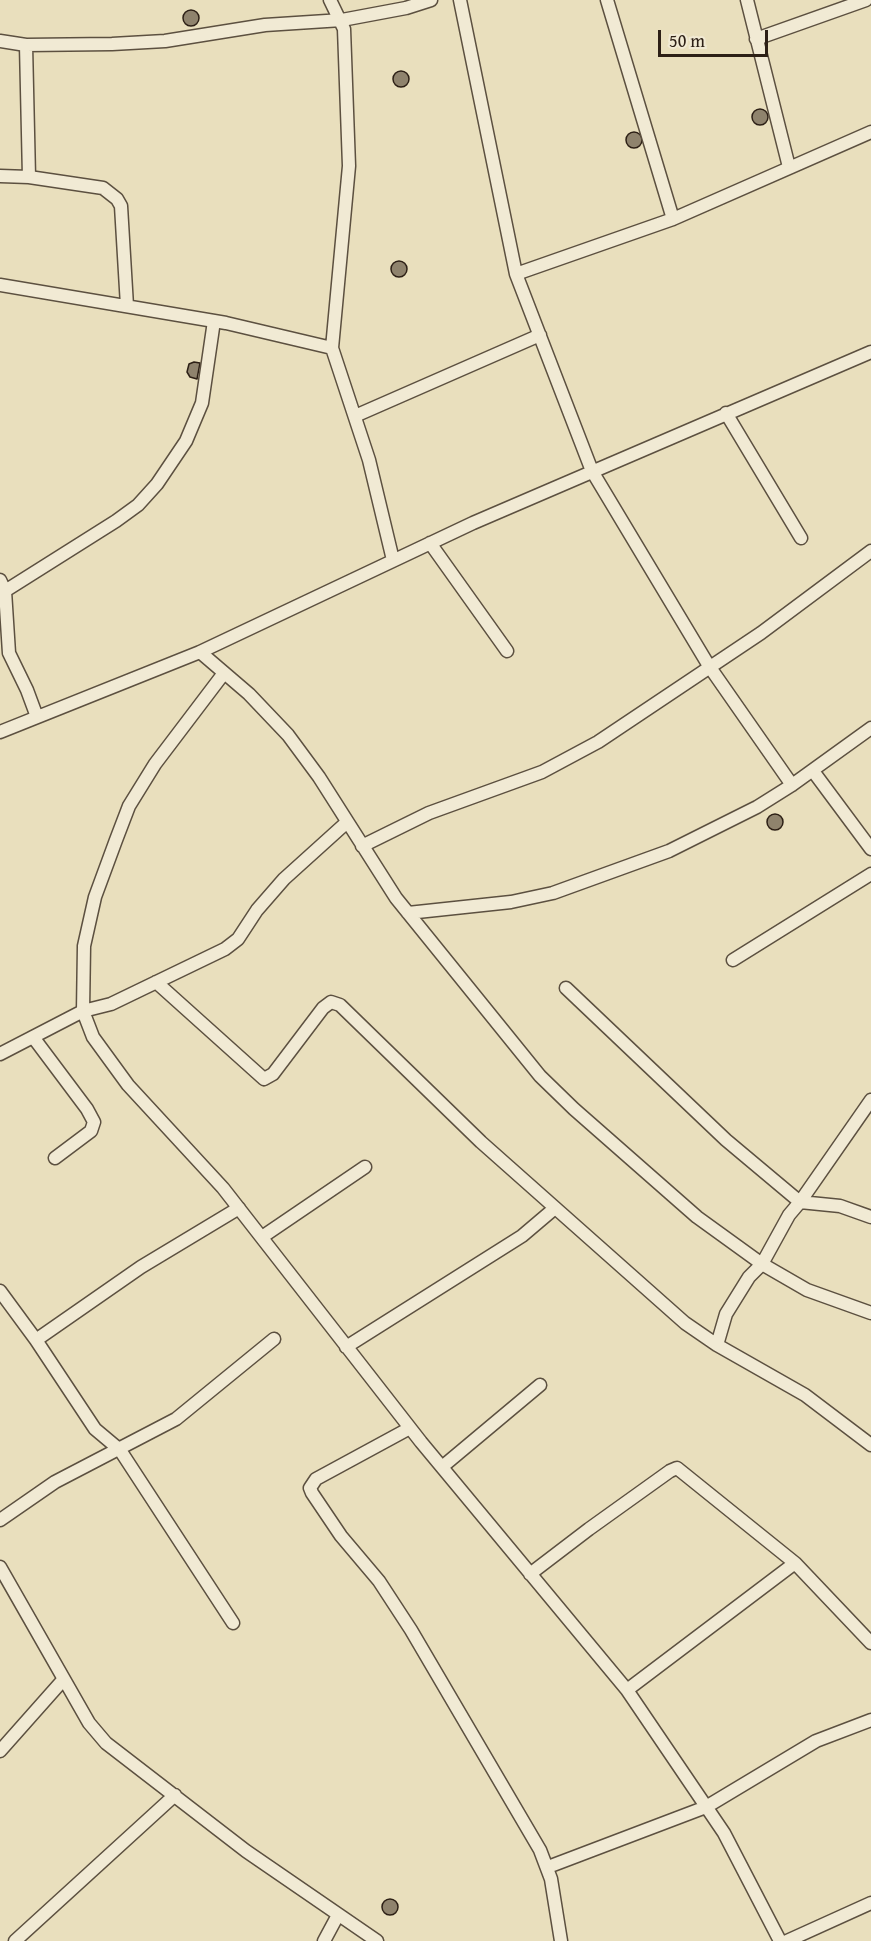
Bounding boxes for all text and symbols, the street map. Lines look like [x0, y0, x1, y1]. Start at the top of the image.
scale bar [661, 18, 770, 56]
text: 50 m [669, 27, 705, 54]

